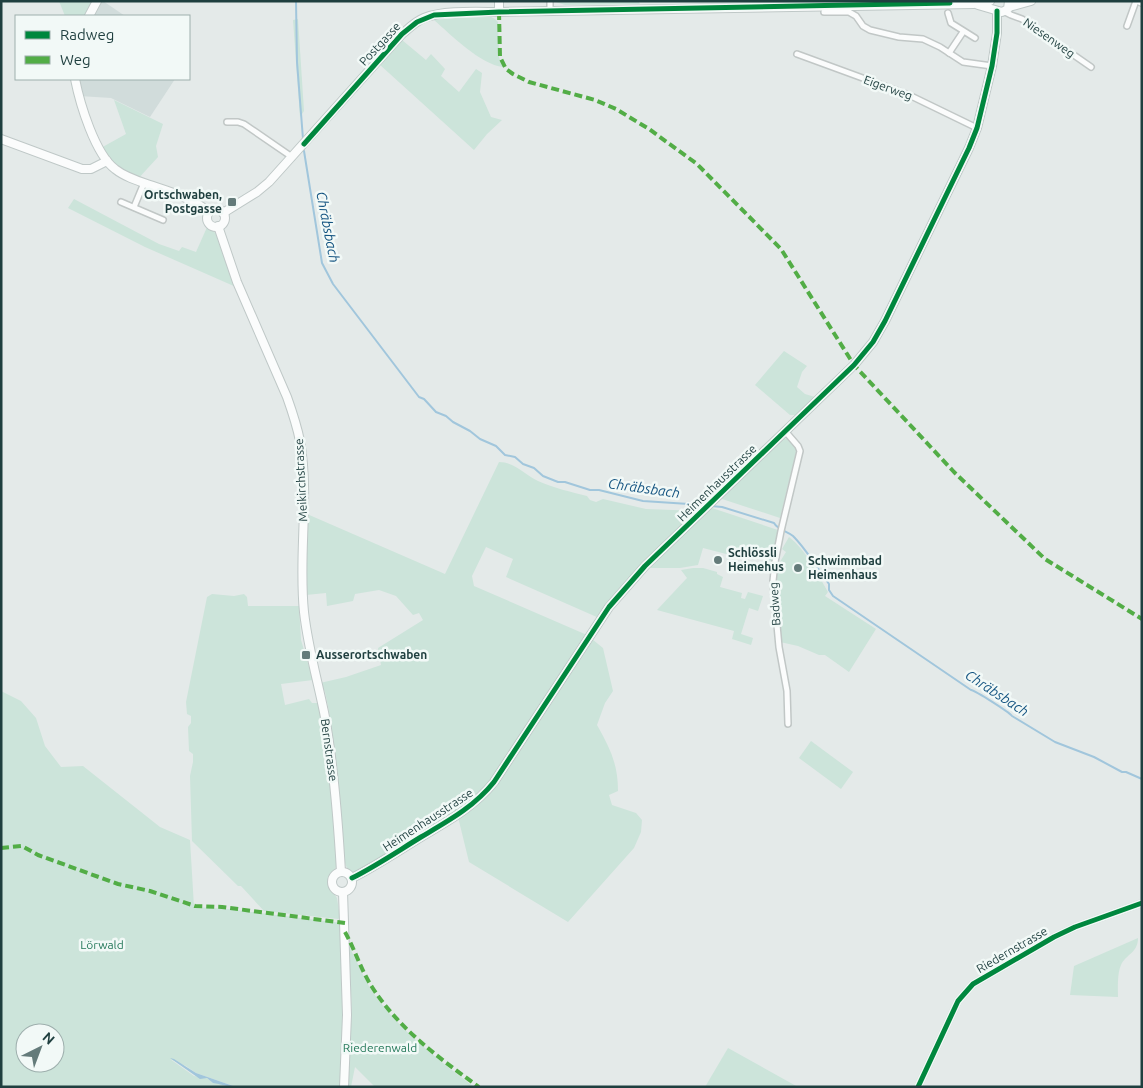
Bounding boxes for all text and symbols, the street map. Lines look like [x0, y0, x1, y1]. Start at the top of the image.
legend [15, 15, 190, 80]
street label: Niesenweg [1021, 15, 1077, 60]
street label: Postgasse [356, 19, 403, 68]
text: Radweg [60, 26, 114, 43]
text: Weg [60, 51, 91, 68]
street label: Eigerweg [862, 73, 914, 102]
place label: Ortschwaben, Postgasse [144, 188, 222, 215]
water label: Chräbsbach [313, 190, 343, 264]
marker: Ortschwaben, Postgasse [226, 196, 238, 208]
street label: Meikirchstrasse [292, 438, 309, 522]
street label: Heimenhausstrasse [675, 442, 759, 524]
water label: Chräbsbach [607, 475, 681, 501]
place label: Schlössli Heimehus [728, 546, 784, 573]
marker: Schlössli Heimehus [712, 554, 724, 566]
place label: Schwimmbad Heimenhaus [808, 554, 882, 581]
marker: Schwimmbad Heimenhaus [792, 562, 804, 574]
street label: Badweg [766, 582, 783, 626]
place label: Ausserortschwaben [316, 648, 427, 661]
marker: Ausserortschwaben [300, 649, 312, 661]
water label: Chräbsbach [962, 667, 1032, 719]
street label: Bernstrasse [319, 718, 340, 782]
street label: Heimenhausstrasse [380, 786, 475, 853]
street label: Riedernstrasse [974, 924, 1050, 975]
park label: Lörwald [80, 938, 124, 951]
north arrow [15, 1023, 65, 1073]
text: N [39, 1029, 58, 1048]
park label: Riederenwald [343, 1041, 417, 1054]

